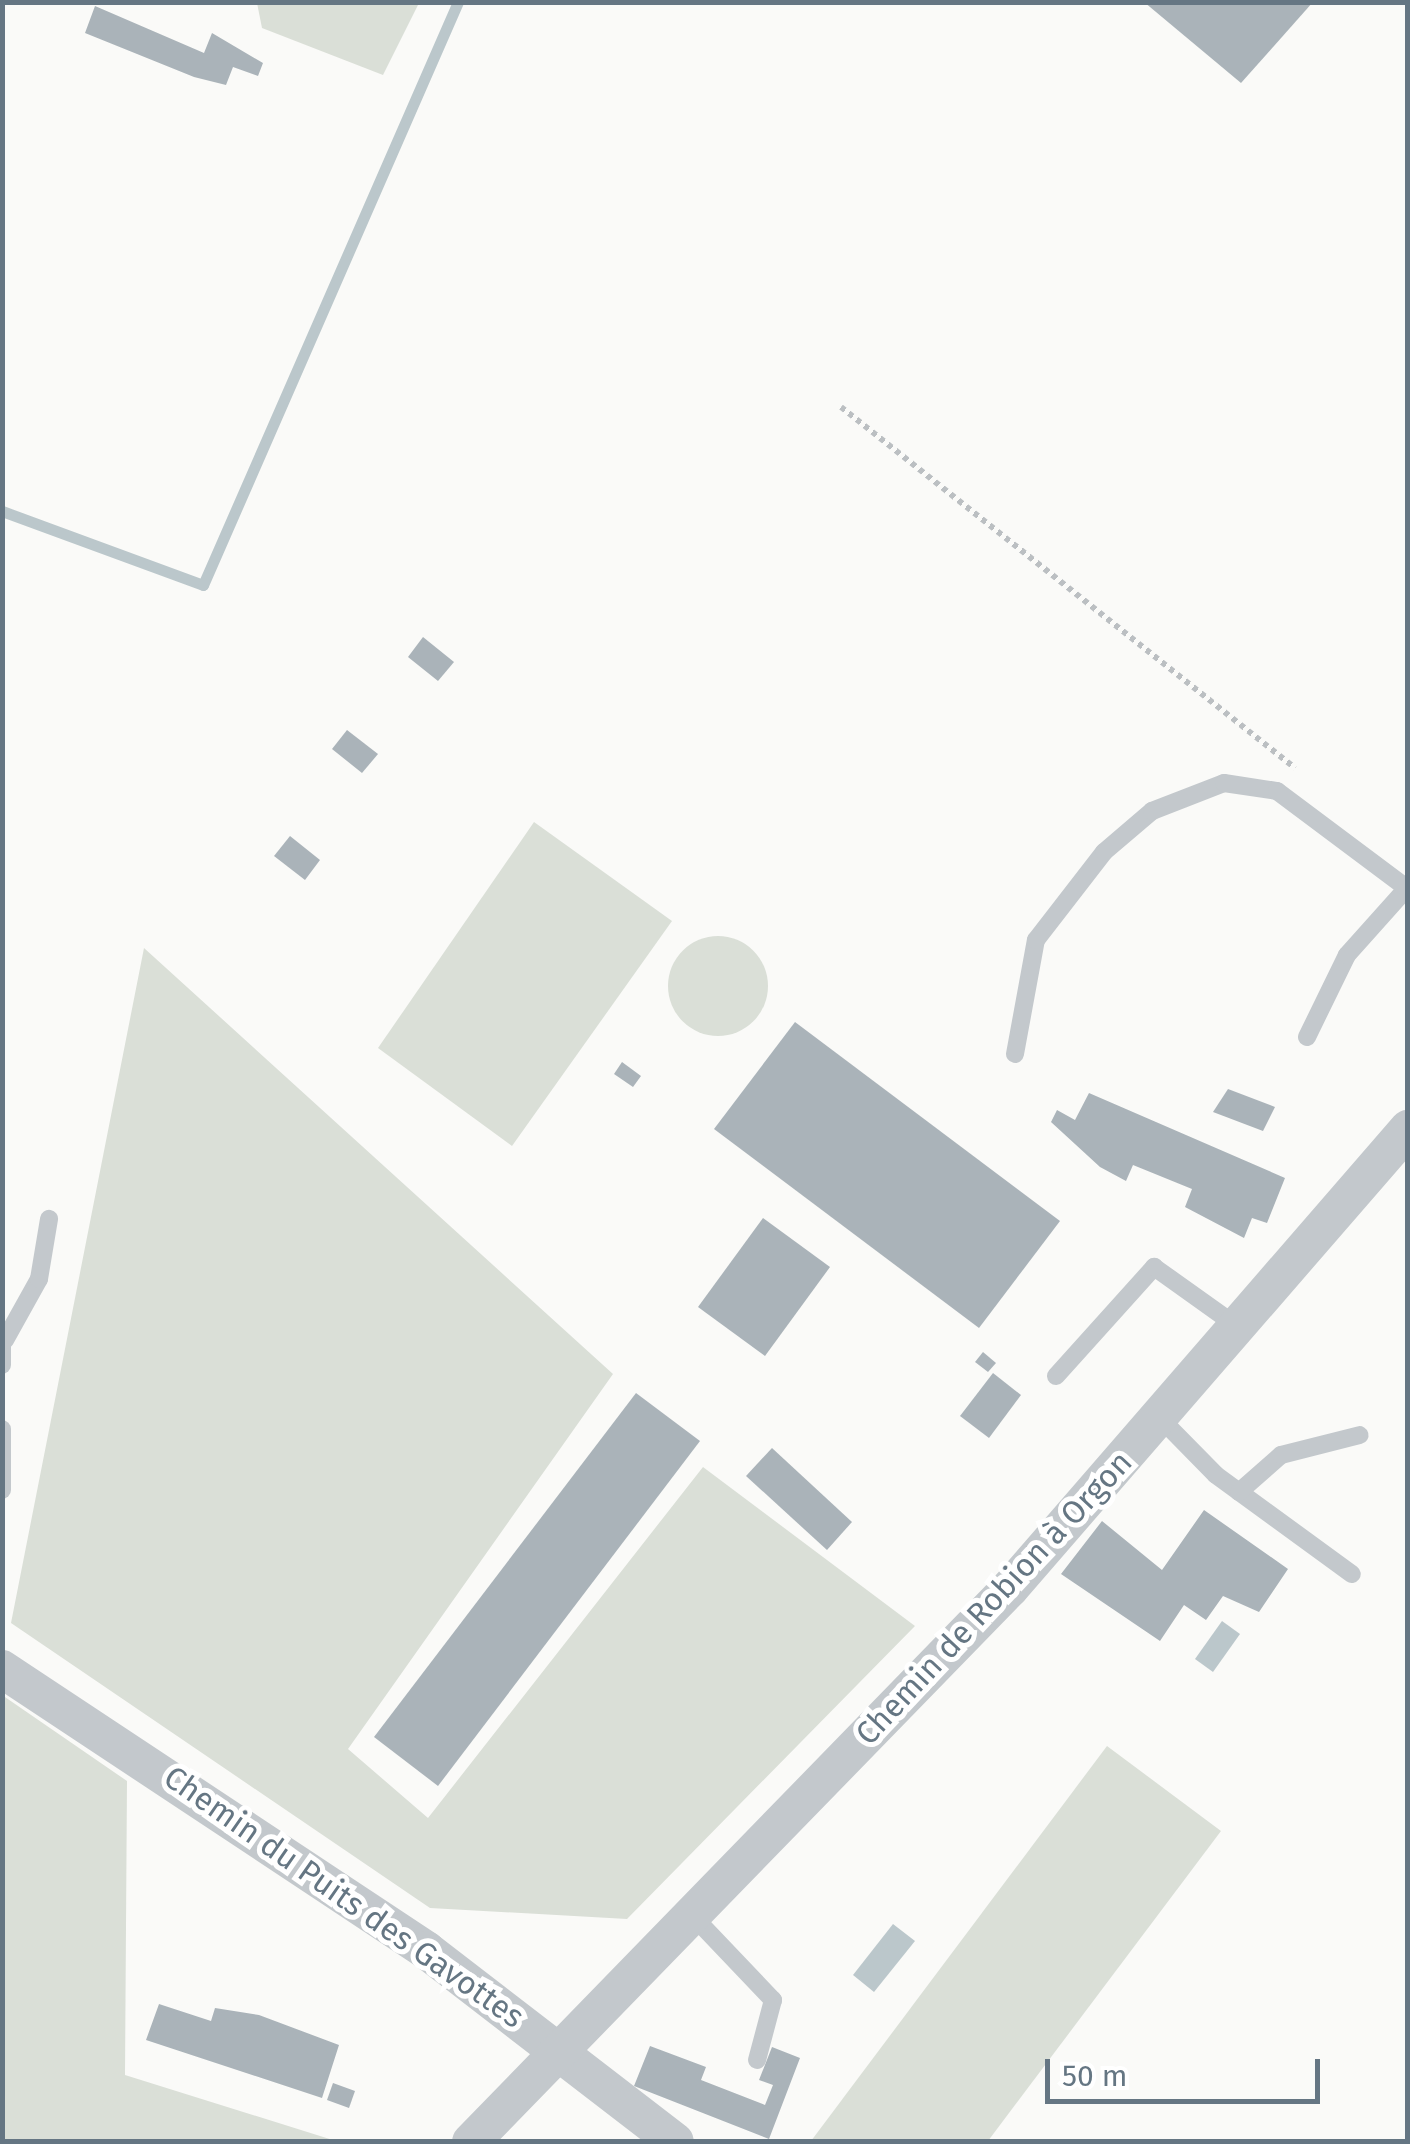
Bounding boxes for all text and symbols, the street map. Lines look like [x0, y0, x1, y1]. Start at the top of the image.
street label: Chemin de Robion à Orgon [848, 1443, 1140, 1753]
street label: Chemin du Puits des Gavottes [157, 1758, 531, 2036]
scale bar [1050, 2039, 1325, 2101]
text: 50 m [1062, 2058, 1127, 2094]

